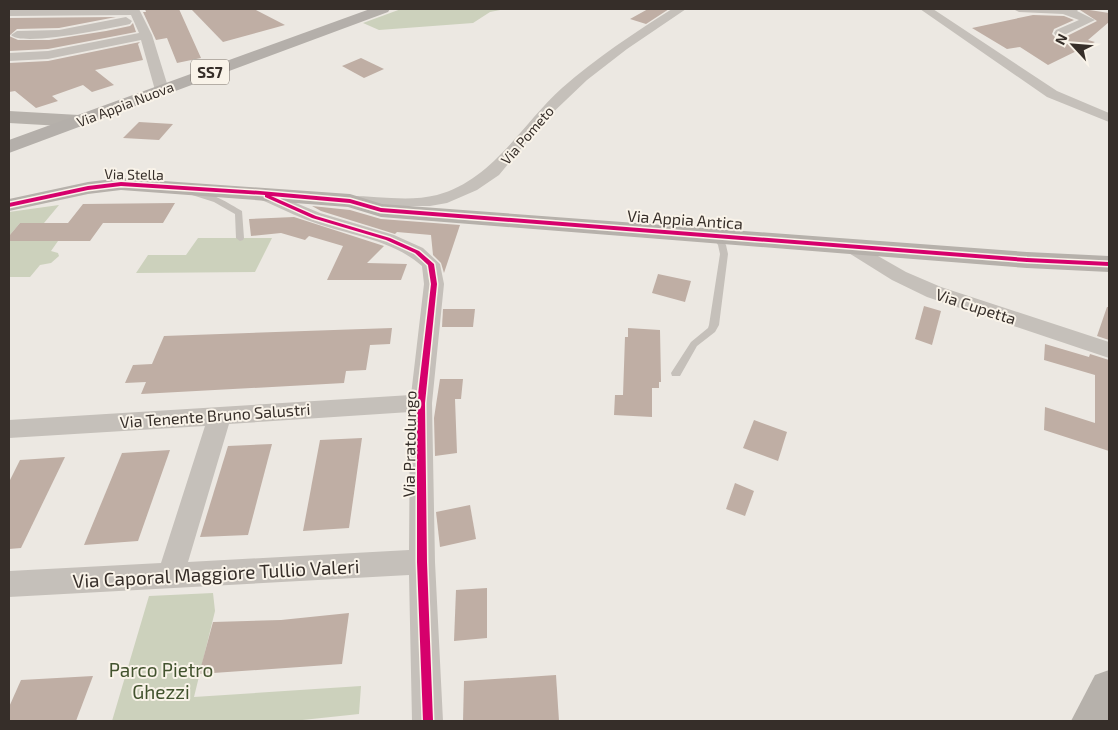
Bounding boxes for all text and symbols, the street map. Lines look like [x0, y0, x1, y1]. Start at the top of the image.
north arrow [1048, 20, 1098, 70]
text: N [1051, 31, 1071, 47]
road number: SS7 [191, 60, 229, 84]
street label: Via Appia Nuova [74, 78, 176, 130]
street label: Via Pometo [497, 102, 557, 168]
street label: Via Stella [104, 165, 164, 183]
street label: Via Appia Antica [626, 205, 744, 233]
street label: Via Cupetta [934, 284, 1018, 328]
street label: Via Pratolungo [399, 390, 419, 498]
street label: Via Tenente Bruno Salustri [119, 399, 311, 431]
street label: Via Caporal Maggiore Tullio Valeri [72, 554, 360, 592]
park label: Parco Pietro Ghezzi [109, 658, 213, 703]

